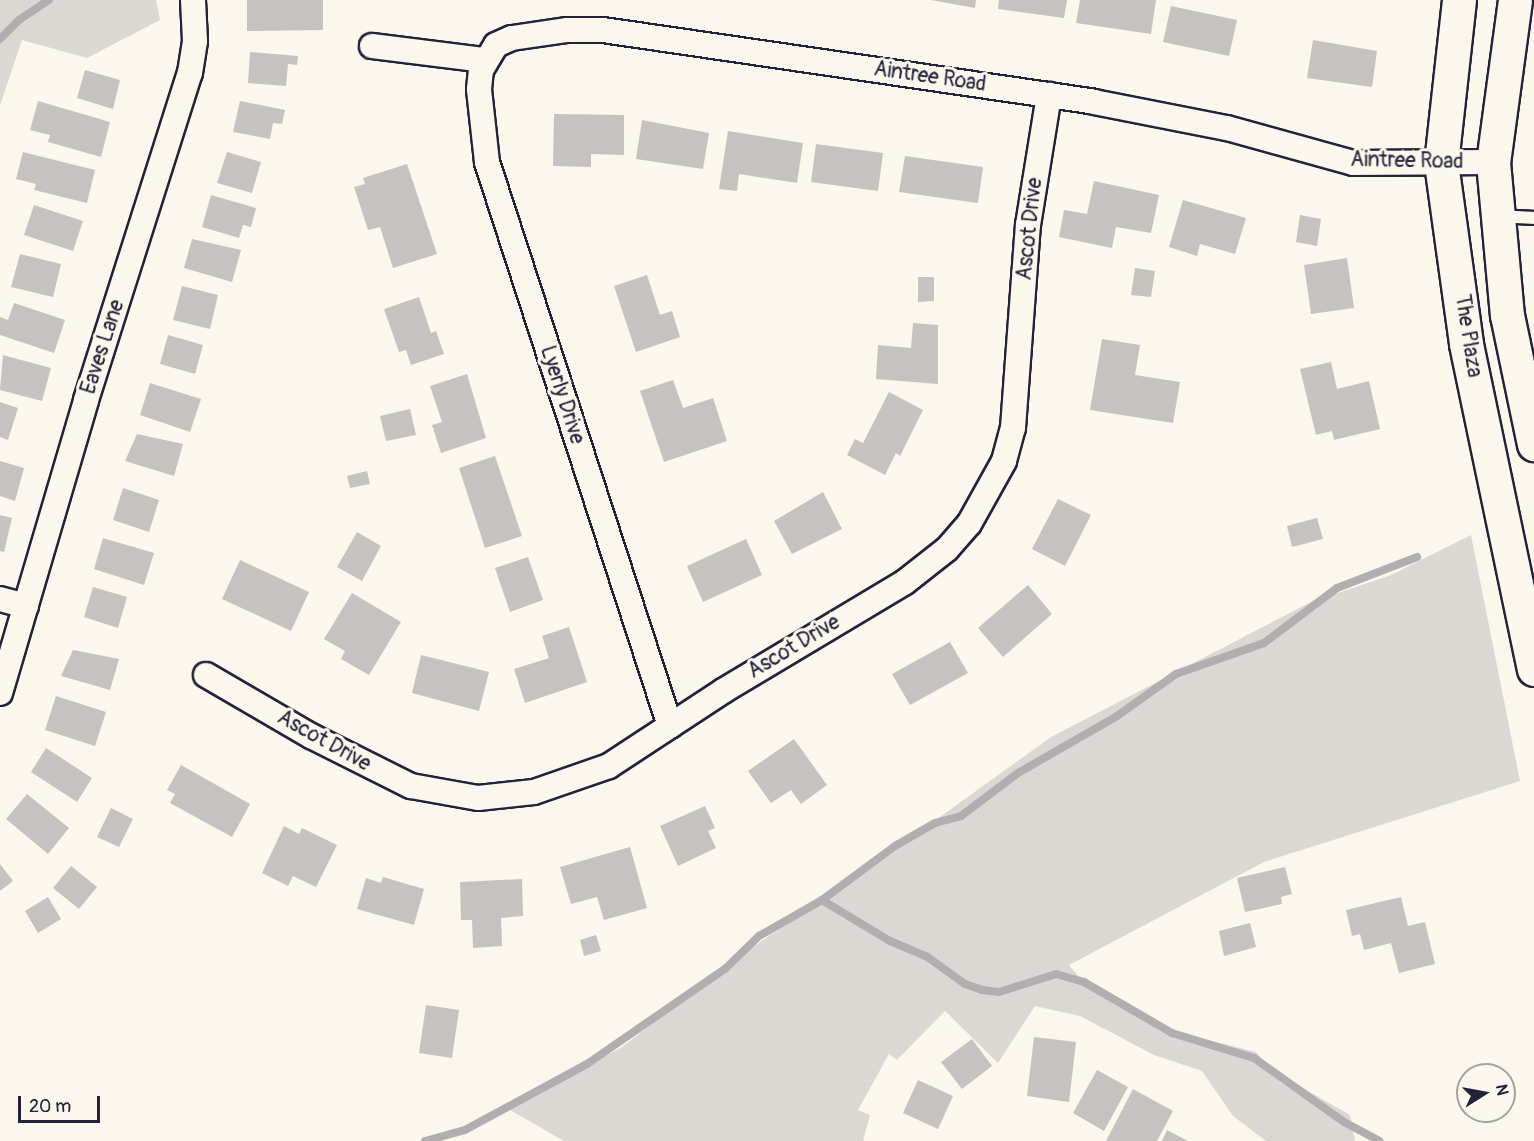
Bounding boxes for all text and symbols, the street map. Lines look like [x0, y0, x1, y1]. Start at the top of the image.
street label: Aintree Road [872, 57, 988, 97]
street label: Aintree Road [1350, 147, 1464, 175]
street label: Ascot Drive [1012, 177, 1048, 281]
street label: The Plaza [1449, 293, 1487, 379]
street label: Eaves Lane [76, 297, 130, 397]
street label: Lyerly Drive [534, 343, 590, 447]
street label: Ascot Drive [743, 610, 845, 684]
street label: Ascot Drive [273, 705, 375, 777]
north arrow [1456, 1063, 1516, 1123]
text: N [1491, 1083, 1513, 1097]
scale bar [21, 1084, 104, 1122]
text: 20 m [29, 1095, 71, 1118]

